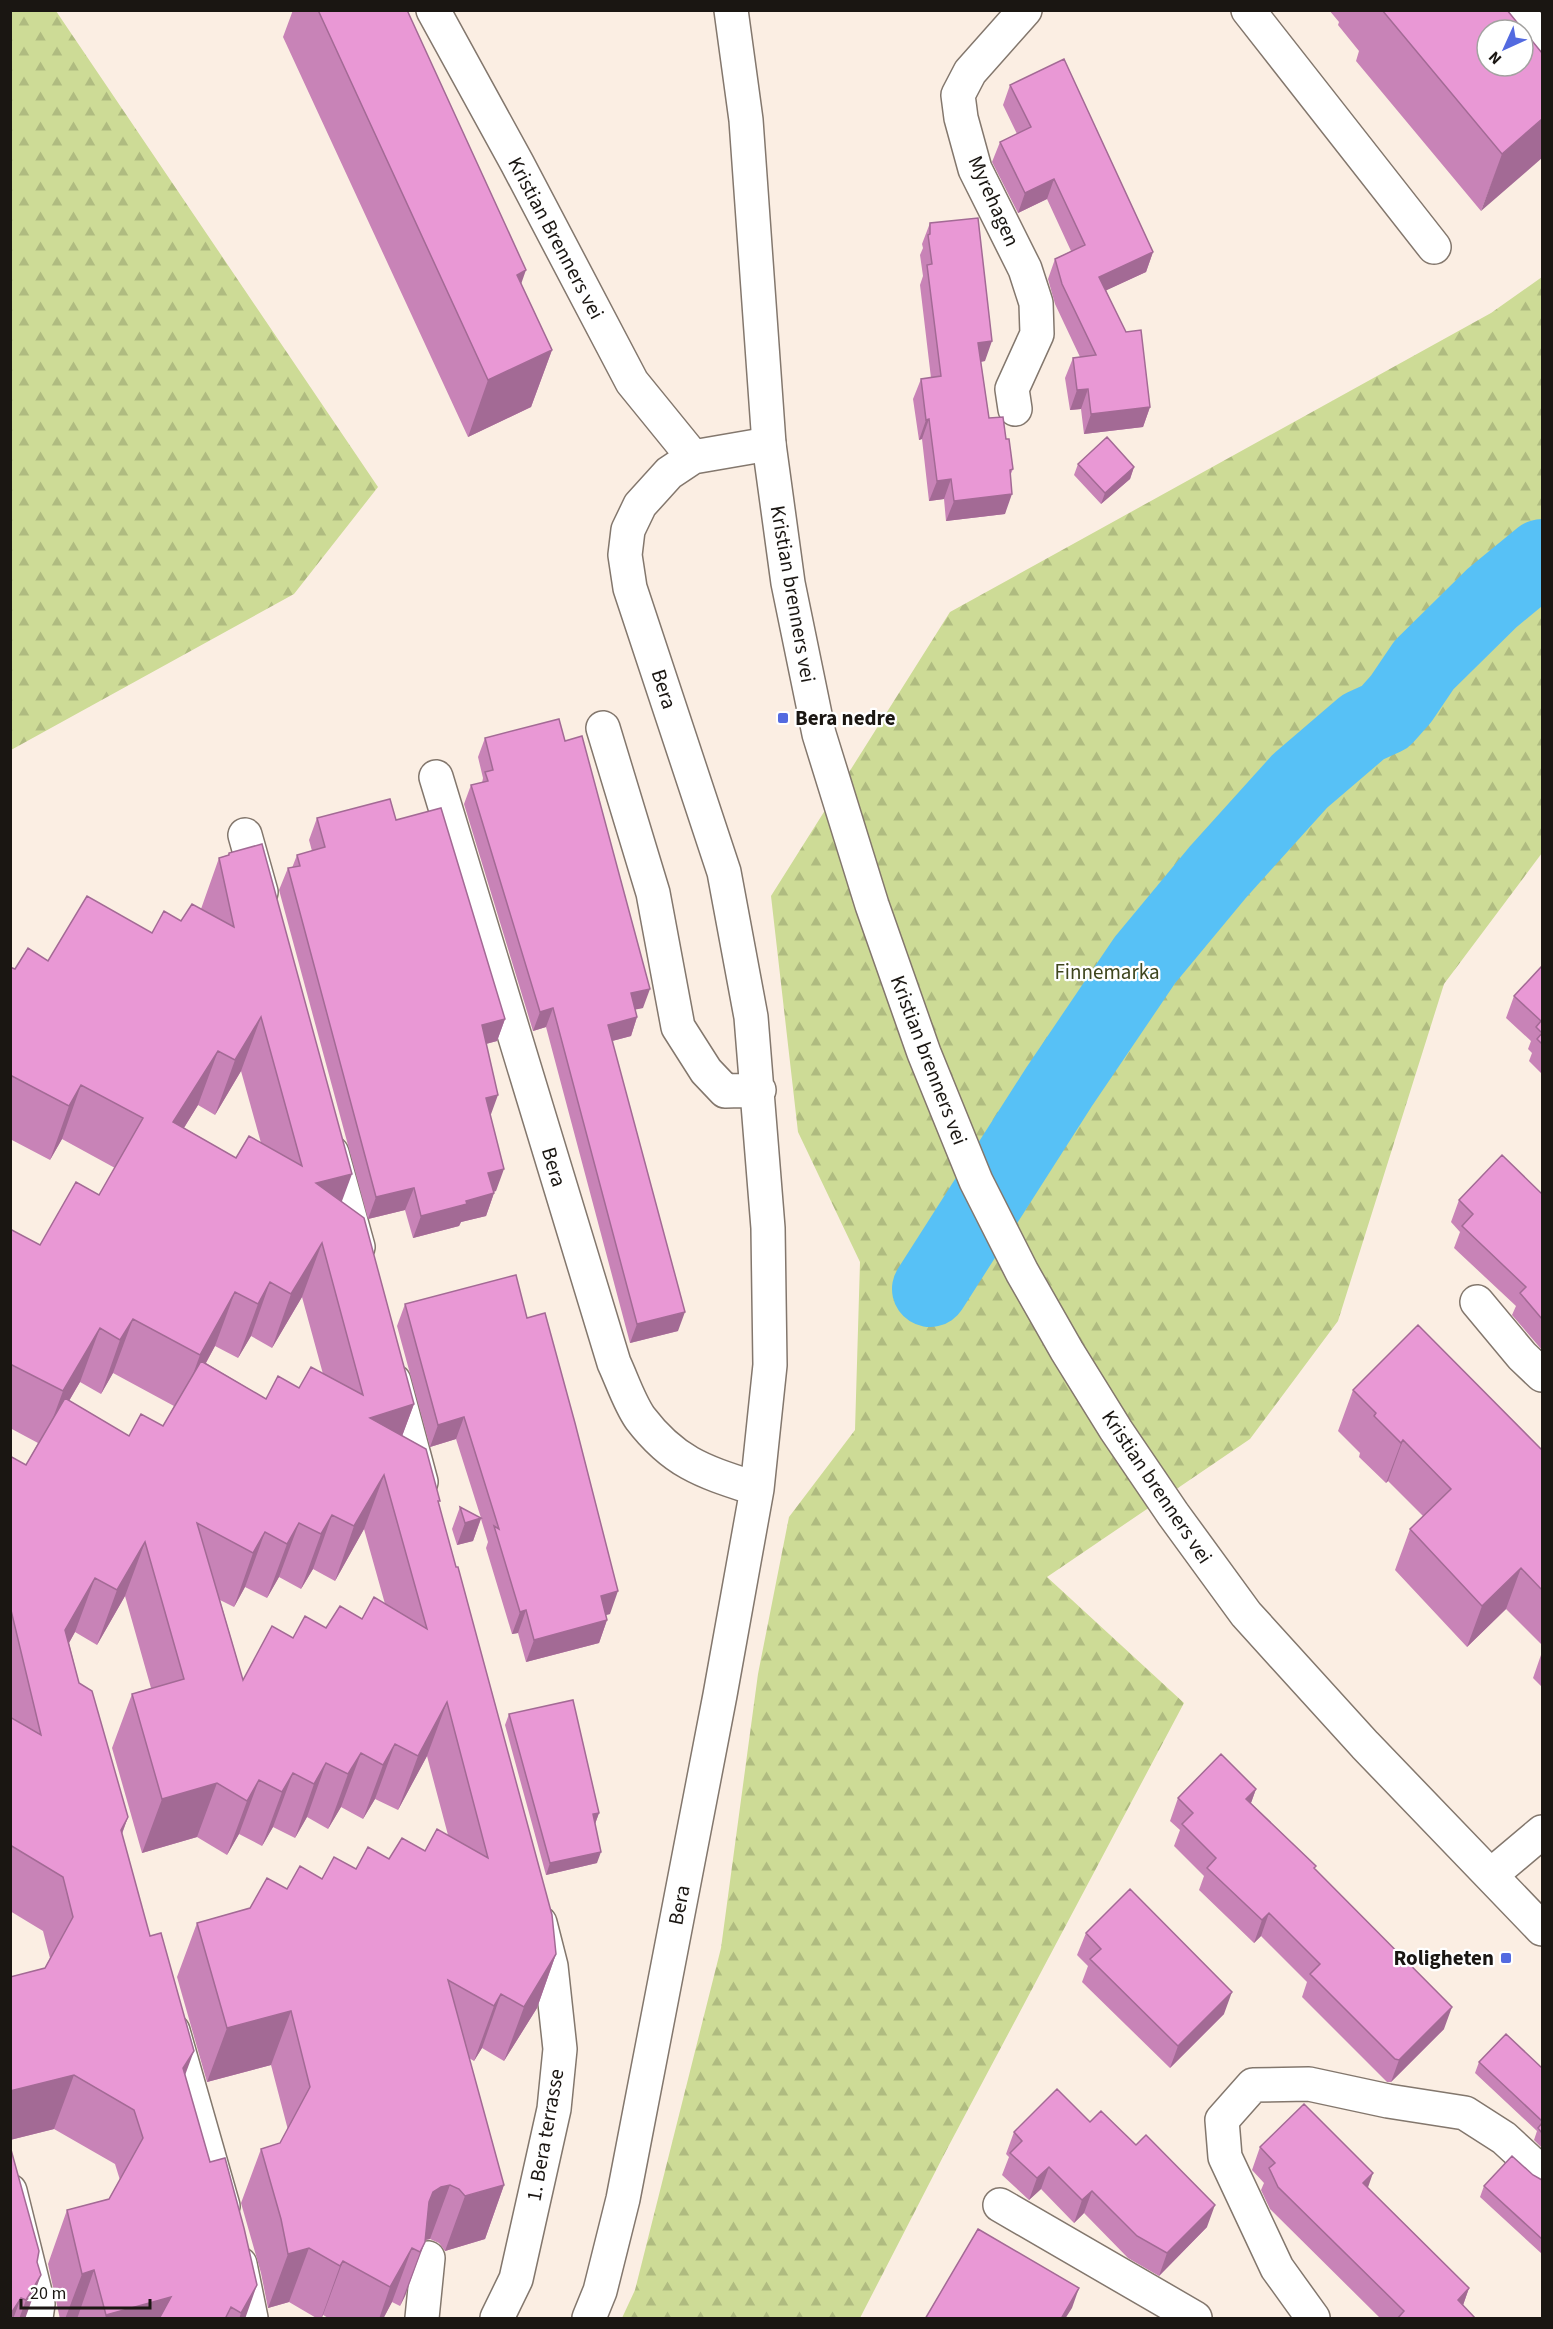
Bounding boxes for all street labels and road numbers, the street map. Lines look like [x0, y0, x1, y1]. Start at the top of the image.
street label: Kristian Brenners vei [500, 151, 612, 325]
street label: Myrehagen [961, 151, 1027, 251]
street label: Kristian brenners vei [763, 503, 823, 685]
street label: Bera [644, 665, 684, 713]
street label: Kristian brenners vei [883, 971, 975, 1149]
street label: Bera [534, 1143, 574, 1191]
street label: Kristian brenners vei [1094, 1404, 1220, 1570]
street label: Bera [660, 1882, 698, 1928]
street label: 1. Bera terrasse [519, 2066, 571, 2204]

